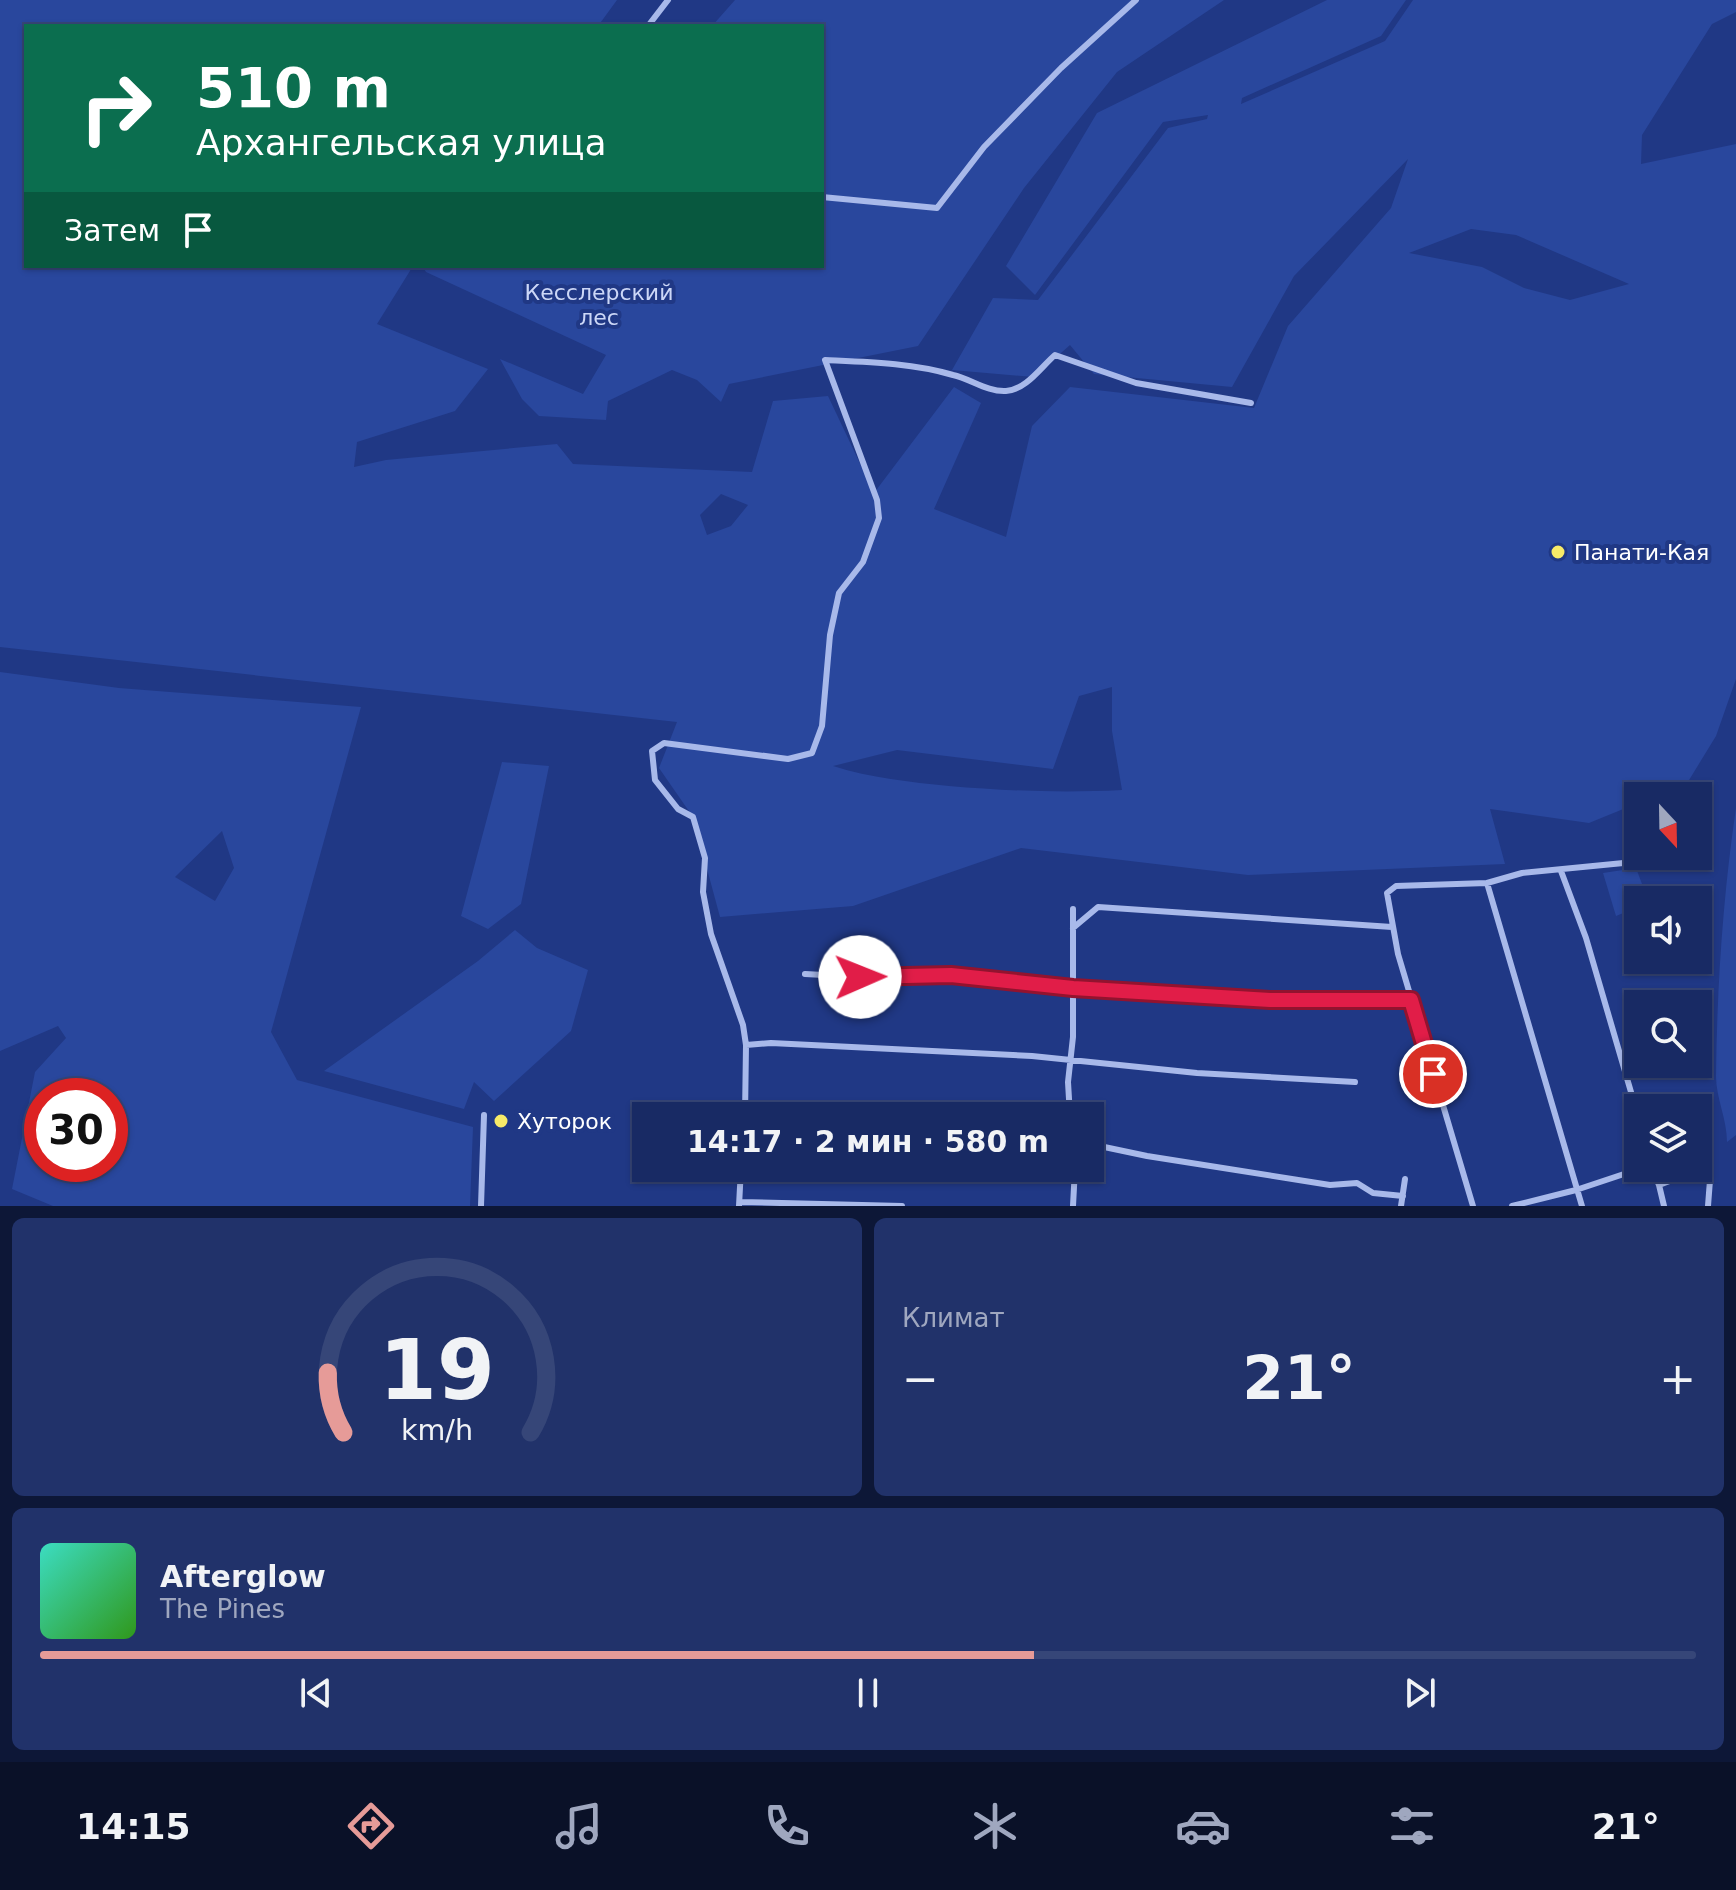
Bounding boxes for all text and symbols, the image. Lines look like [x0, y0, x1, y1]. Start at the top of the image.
text: 510 m [196, 55, 391, 120]
icon: right [64, 56, 168, 160]
text: Архангельская улица [196, 122, 607, 163]
icon: arrive [176, 208, 220, 252]
text: Затем [64, 213, 160, 248]
park label: Кесслерский лес [525, 280, 673, 330]
place label: Панати-Кая [1574, 540, 1709, 565]
marker: Панати-Кая [1549, 543, 1567, 561]
north arrow [1624, 782, 1712, 870]
map controls [1624, 782, 1712, 1182]
button: sound [1624, 886, 1712, 974]
position arrow [818, 935, 902, 1019]
button: search [1624, 990, 1712, 1078]
pin [1399, 1040, 1467, 1108]
icon: arrive [1411, 1052, 1455, 1096]
speed limit sign: 30 [24, 1078, 128, 1182]
button: layers [1624, 1094, 1712, 1182]
place label: Хуторок [517, 1109, 612, 1134]
marker: Хуторок [492, 1112, 510, 1130]
text: 14:17 · 2 мин · 580 m [687, 1124, 1049, 1159]
text: Климат [902, 1303, 1005, 1333]
text: 19 [379, 1322, 495, 1419]
text: 21° [1242, 1343, 1356, 1413]
text: − [902, 1353, 939, 1404]
text: + [1659, 1353, 1696, 1404]
text: km/h [401, 1413, 473, 1447]
text: Afterglow [160, 1559, 326, 1594]
text: The Pines [160, 1594, 285, 1624]
icon: previous [294, 1671, 338, 1715]
icon: pause [846, 1671, 890, 1715]
icon: next [1398, 1671, 1442, 1715]
icon: directions [343, 1798, 399, 1854]
icon: music [551, 1798, 607, 1854]
icon: phone [759, 1798, 815, 1854]
icon: climate [967, 1798, 1023, 1854]
icon: car [1175, 1798, 1231, 1854]
icon: filters [1384, 1798, 1440, 1854]
text: 14:15 [76, 1806, 191, 1847]
text: 21° [1592, 1806, 1660, 1847]

